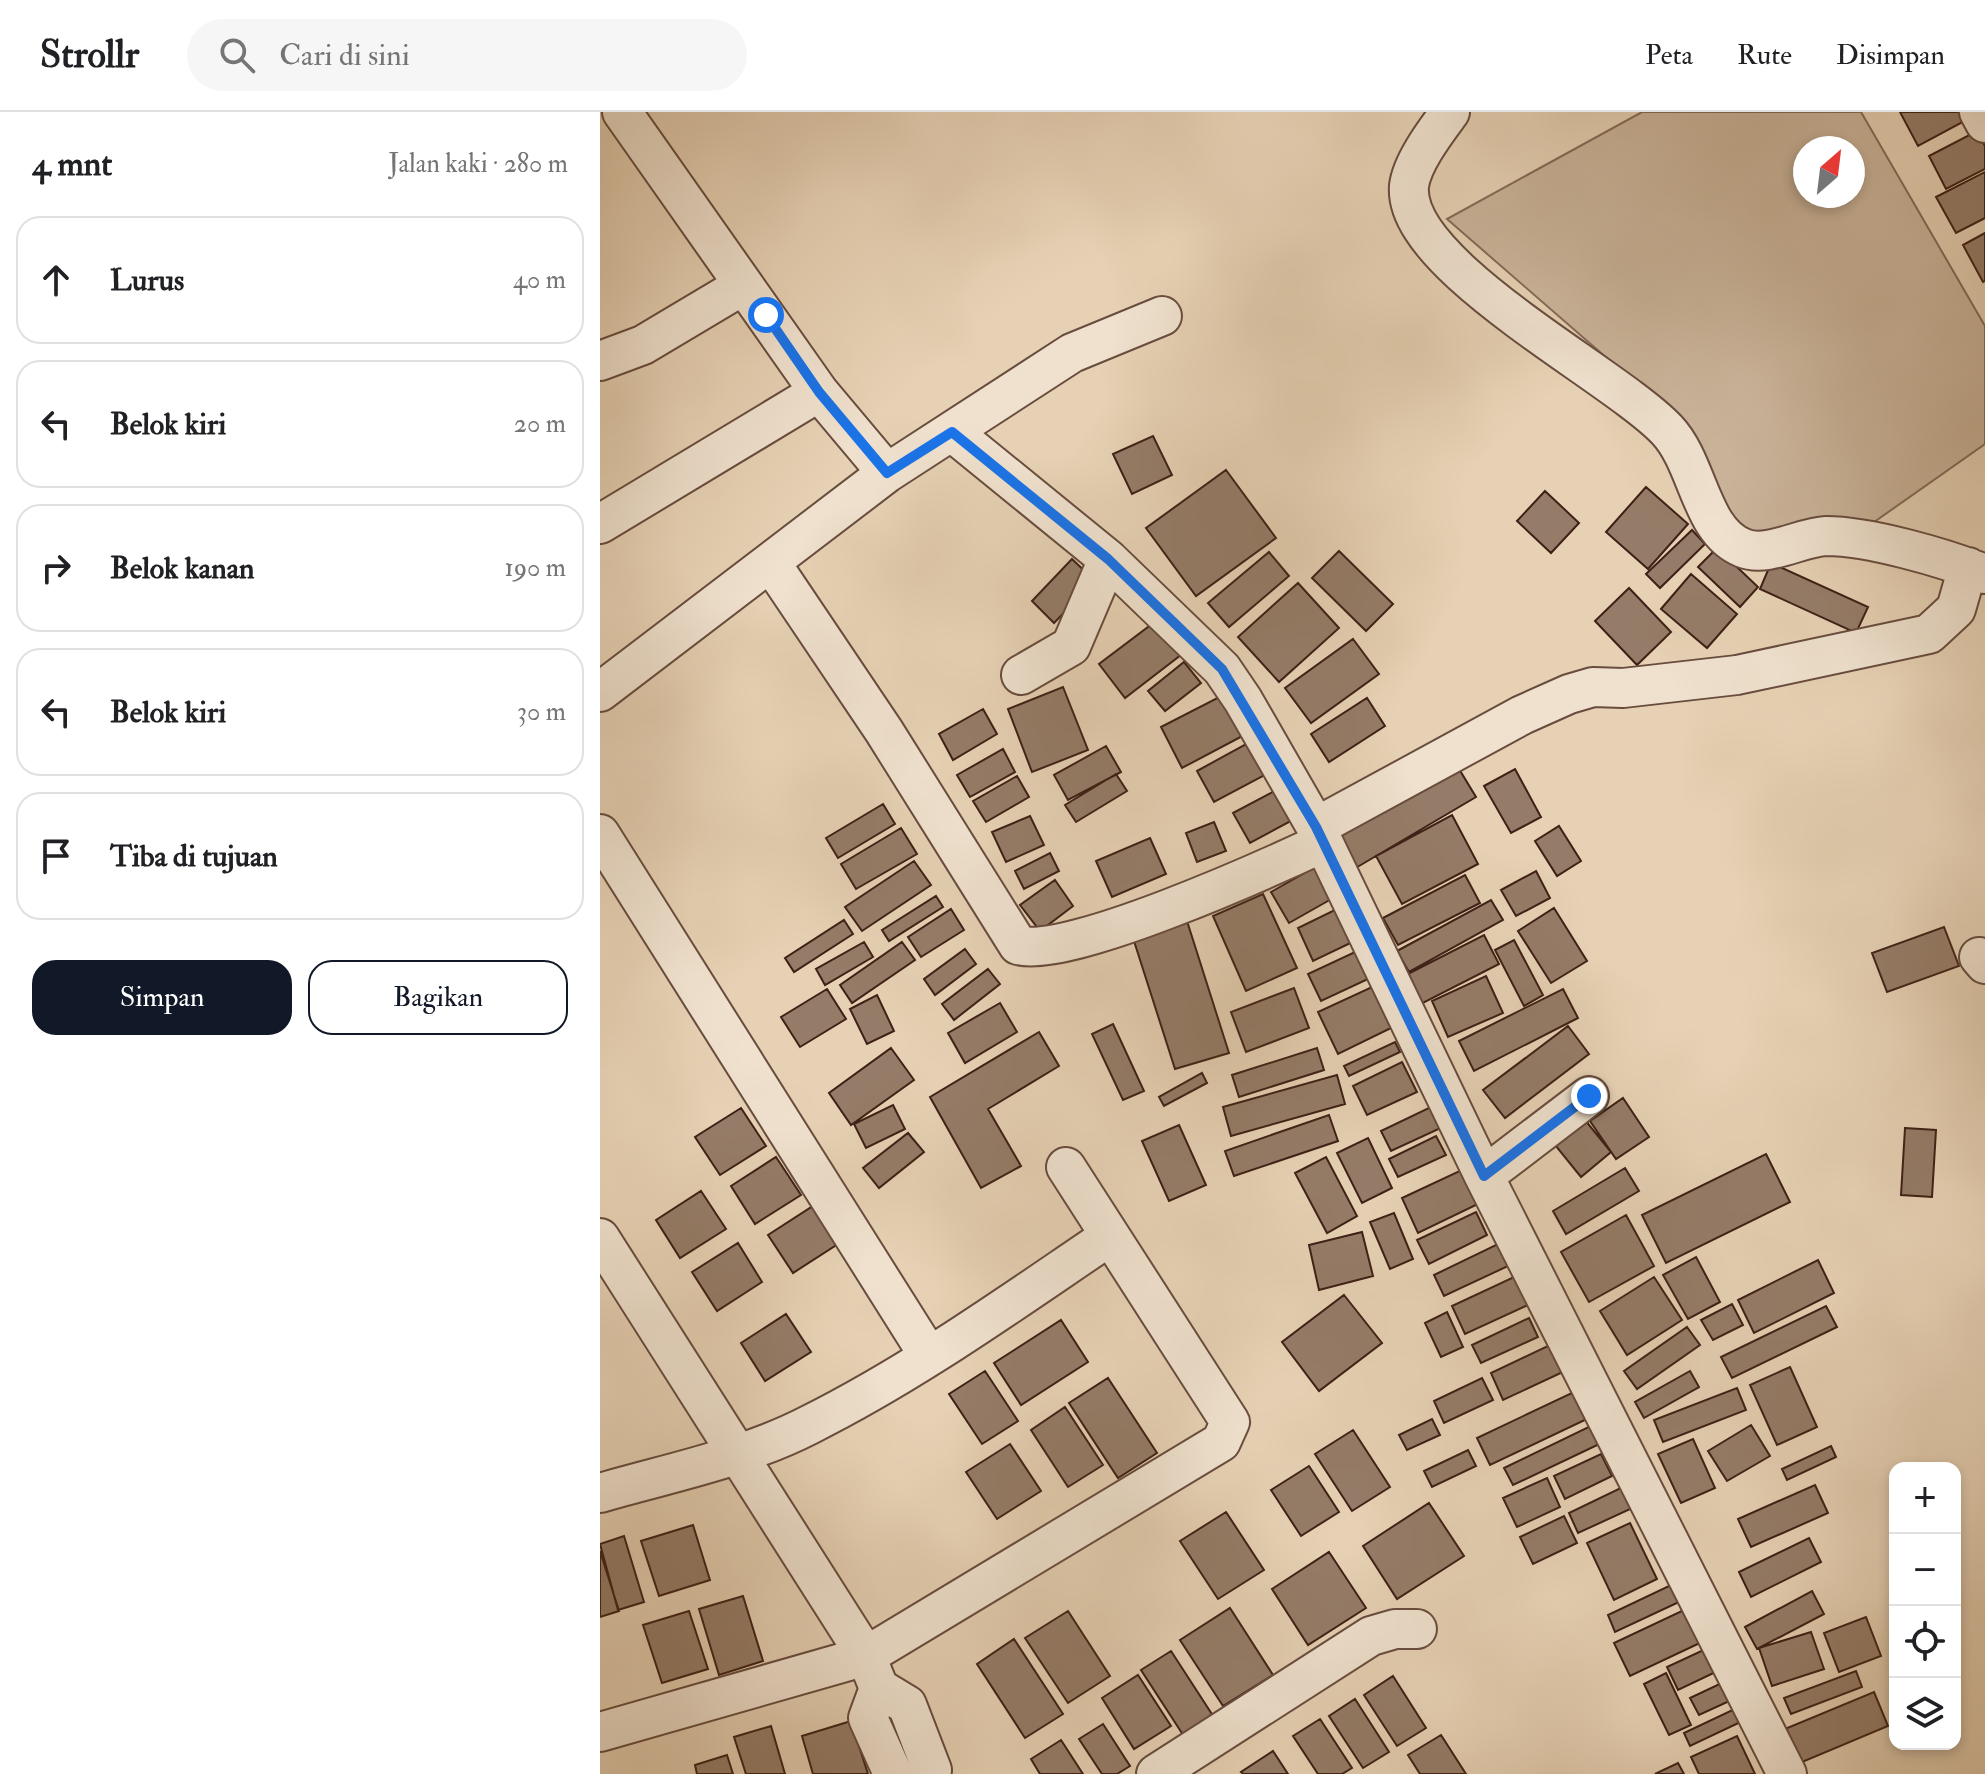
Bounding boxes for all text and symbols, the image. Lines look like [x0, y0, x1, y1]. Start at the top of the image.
search box [187, 19, 747, 91]
text: Strollr [40, 31, 139, 79]
icon: search [215, 33, 259, 77]
text: Cari di sini [279, 37, 410, 74]
text: Peta [1645, 38, 1693, 73]
text: Rute [1737, 38, 1792, 73]
text: Disimpan [1836, 38, 1945, 73]
north arrow [1793, 136, 1865, 208]
text: 4 mnt [32, 143, 112, 186]
text: Jalan kaki · 280 m [388, 148, 568, 180]
icon: ahead [34, 258, 78, 302]
text: Lurus [110, 262, 184, 299]
text: 40 m [513, 264, 566, 296]
route start [748, 297, 784, 333]
icon: left [34, 402, 78, 446]
text: Belok kiri [110, 406, 226, 443]
text: 20 m [514, 408, 566, 440]
icon: right [34, 546, 78, 590]
text: Belok kanan [110, 550, 254, 587]
text: 190 m [505, 552, 566, 584]
icon: left [34, 690, 78, 734]
text: Belok kiri [110, 694, 226, 731]
text: 30 m [517, 696, 566, 728]
icon: arrive [34, 834, 78, 878]
text: Tiba di tujuan [110, 838, 278, 875]
button: Simpan [32, 960, 292, 1035]
button: Bagikan [308, 960, 568, 1035]
route end [1571, 1078, 1607, 1114]
map controls [1889, 1462, 1961, 1750]
button: + [1889, 1462, 1961, 1534]
button: − [1889, 1534, 1961, 1606]
button: locate [1889, 1606, 1961, 1678]
button: layers [1889, 1678, 1961, 1750]

